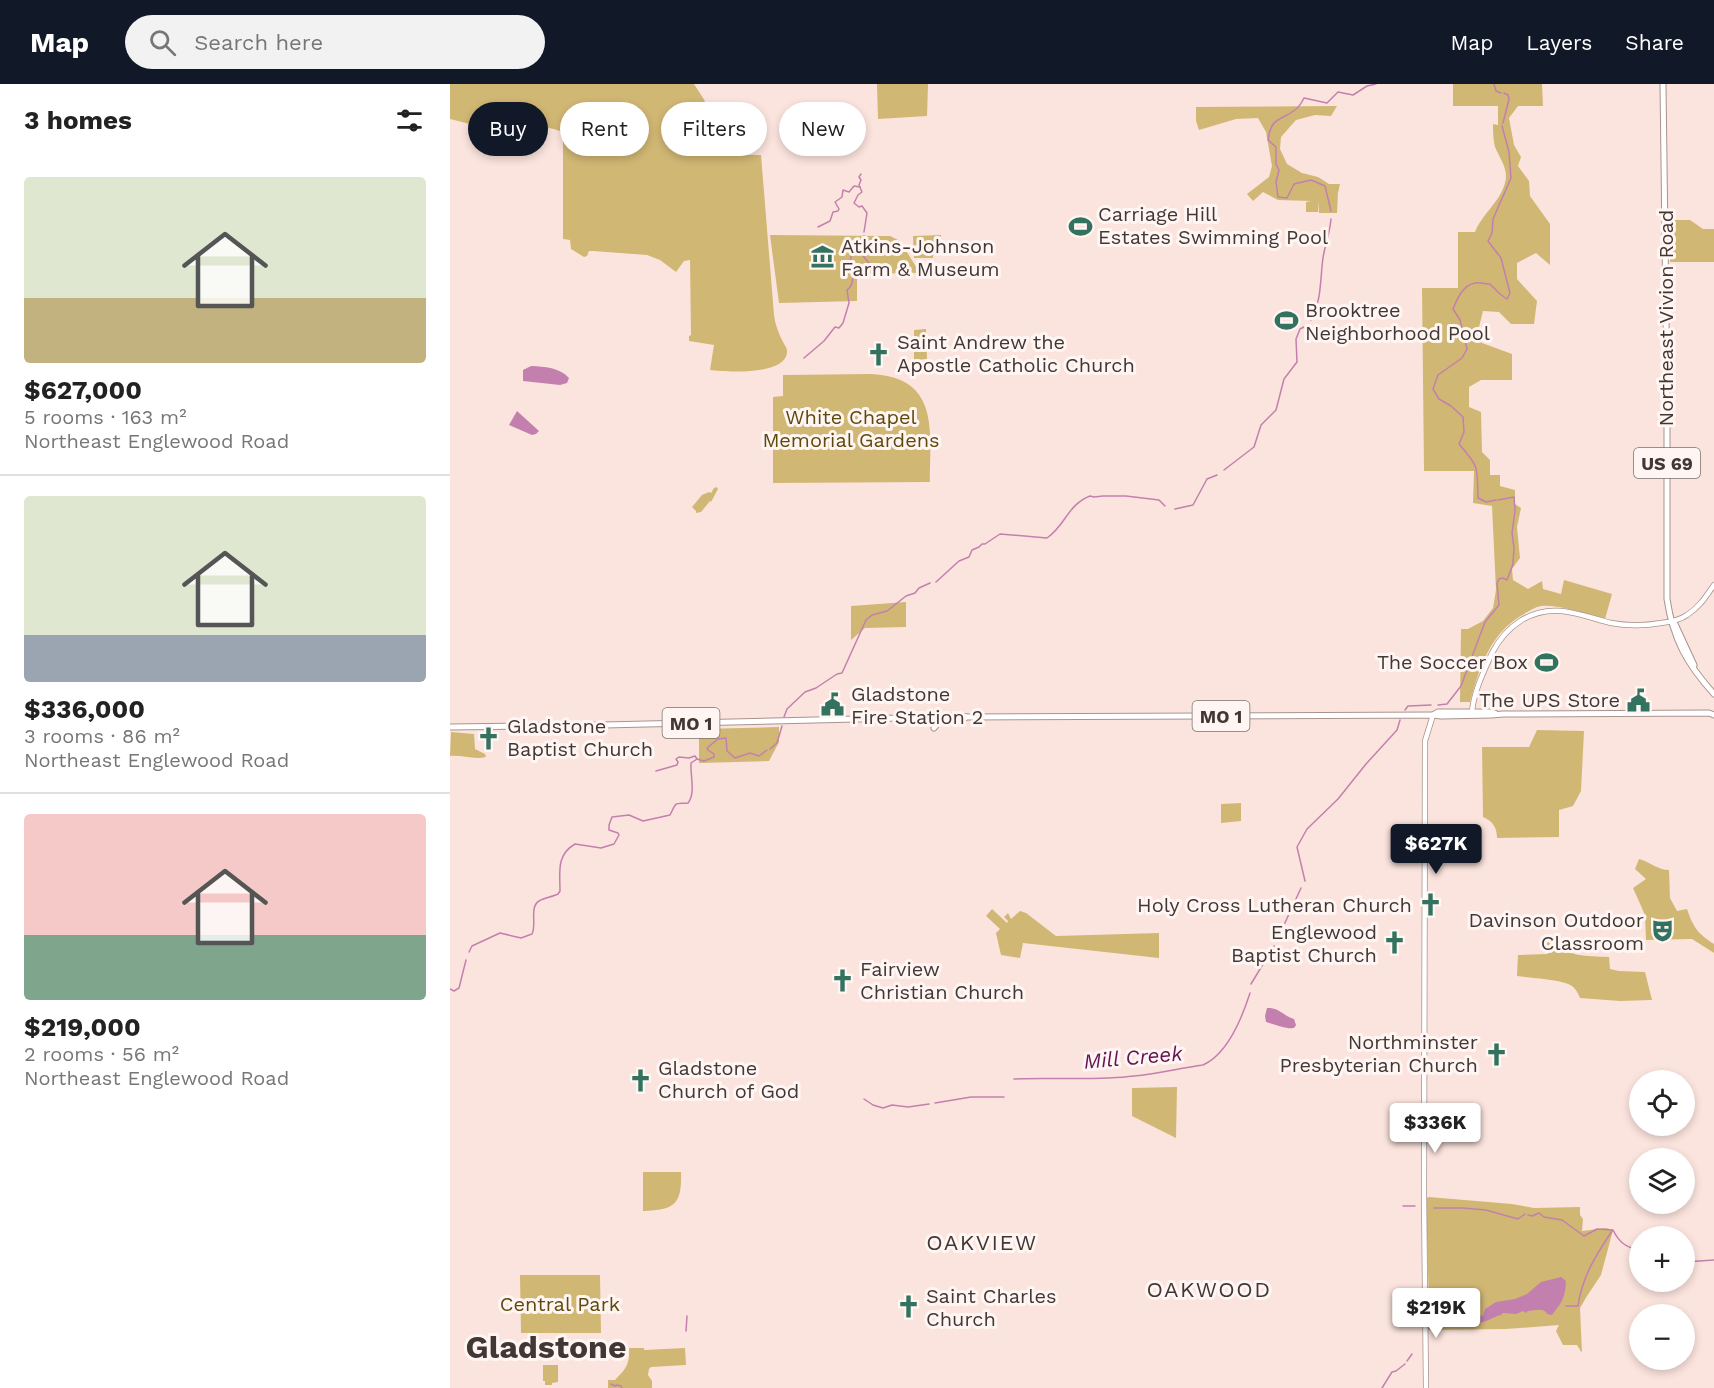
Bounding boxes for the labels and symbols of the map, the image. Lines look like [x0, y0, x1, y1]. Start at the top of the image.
place label: Carriage Hill Estates Swimming Pool [1098, 202, 1328, 249]
street label: Northeast Vivion Road [1654, 210, 1678, 426]
sports icon: Carriage Hill Estates Swimming Pool [1067, 213, 1093, 239]
place label: Atkins-Johnson Farm & Museum [841, 234, 1000, 281]
museum icon: Atkins-Johnson Farm & Museum [810, 244, 836, 270]
place label: Brooktree Neighborhood Pool [1305, 298, 1490, 345]
sports icon: Brooktree Neighborhood Pool [1274, 308, 1300, 334]
place label: Saint Andrew the Apostle Catholic Church [897, 330, 1135, 377]
church icon: Saint Andrew the Apostle Catholic Church [866, 341, 892, 367]
park label: White Chapel Memorial Gardens [762, 405, 940, 452]
road number: US 69 [1634, 448, 1700, 478]
sports icon: The Soccer Box [1533, 649, 1559, 675]
place label: The Soccer Box [1377, 650, 1528, 674]
place label: Gladstone Fire Station 2 [851, 682, 983, 729]
public building icon: The UPS Store [1625, 687, 1651, 713]
place label: The UPS Store [1479, 688, 1620, 712]
public building icon: Gladstone Fire Station 2 [820, 692, 846, 718]
road number: MO 1 [1192, 701, 1250, 731]
road number: MO 1 [662, 708, 720, 738]
place label: Gladstone Baptist Church [507, 714, 653, 761]
church icon: Gladstone Baptist Church [476, 725, 502, 751]
pin: $627K [1394, 824, 1478, 875]
church icon: Holy Cross Lutheran Church [1417, 892, 1443, 918]
place label: Holy Cross Lutheran Church [1137, 893, 1412, 917]
place label: Davinson Outdoor Classroom [1468, 908, 1644, 955]
theatre icon: Davinson Outdoor Classroom [1649, 918, 1675, 944]
place label: Englewood Baptist Church [1231, 920, 1377, 967]
church icon: Englewood Baptist Church [1382, 930, 1408, 956]
place label: Fairview Christian Church [860, 957, 1024, 1004]
church icon: Fairview Christian Church [829, 967, 855, 993]
place label: Northminster Presbyterian Church [1280, 1030, 1478, 1077]
water label: Mill Creek [1082, 1040, 1184, 1074]
church icon: Northminster Presbyterian Church [1483, 1041, 1509, 1067]
place label: Gladstone Church of God [658, 1056, 799, 1103]
church icon: Gladstone Church of God [627, 1067, 653, 1093]
pin: $336K [1393, 1103, 1477, 1154]
district label: OAKVIEW [926, 1230, 1038, 1255]
district label: OAKWOOD [1146, 1277, 1272, 1302]
place label: Saint Charles Church [926, 1284, 1056, 1331]
pin: $219K [1394, 1288, 1478, 1339]
park label: Central Park [500, 1292, 620, 1316]
church icon: Saint Charles Church [895, 1294, 921, 1320]
district label: Gladstone [466, 1328, 626, 1366]

